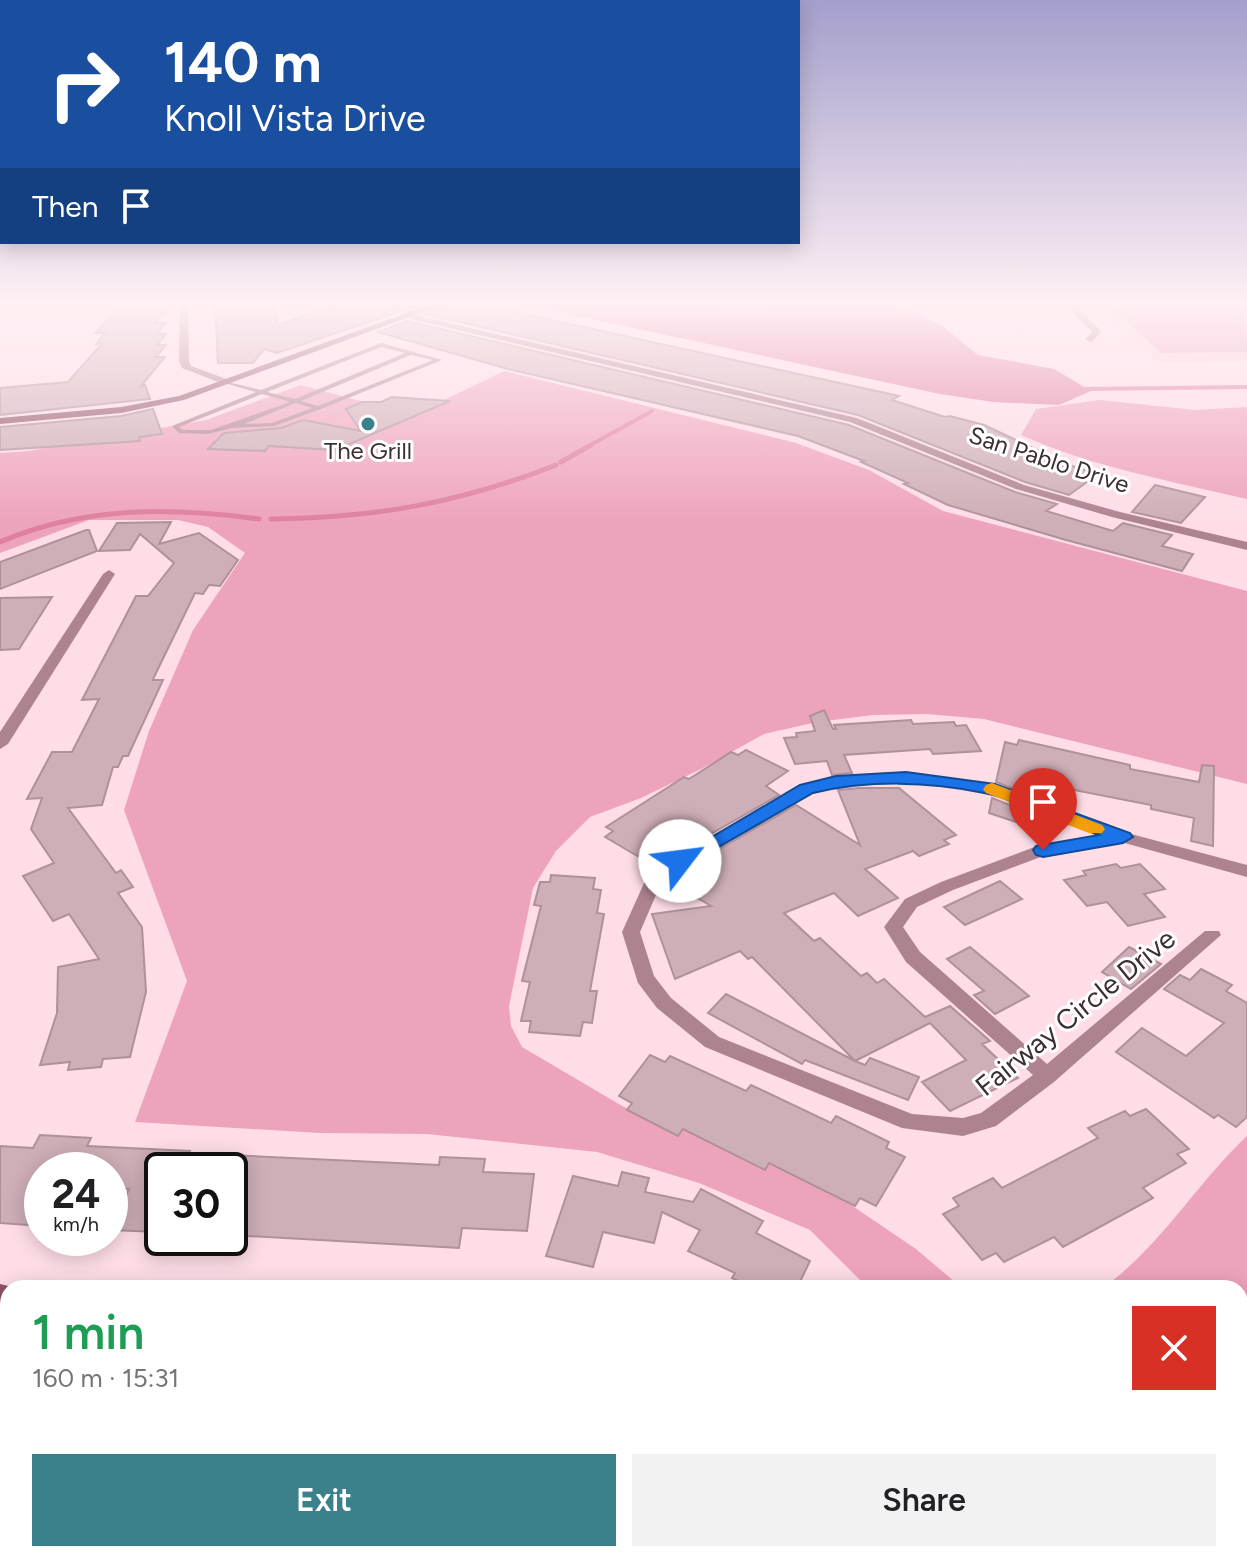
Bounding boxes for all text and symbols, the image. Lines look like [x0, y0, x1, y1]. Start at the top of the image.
text: 140 m [164, 29, 322, 96]
icon: right [32, 32, 136, 136]
text: Knoll Vista Drive [164, 97, 426, 140]
icon: arrive [114, 184, 158, 228]
text: Then [32, 188, 98, 225]
marker: The Grill [359, 415, 377, 433]
street label: San Pablo Drive [965, 420, 1133, 499]
place label: The Grill [324, 436, 412, 465]
pin [1009, 768, 1077, 850]
icon: arrive [1021, 780, 1065, 824]
position arrow [638, 819, 722, 903]
street label: Fairway Circle Drive [968, 921, 1182, 1103]
speed limit sign: 30 [144, 1152, 248, 1256]
text: 24 [52, 1170, 100, 1218]
text: km/h [53, 1212, 99, 1236]
text: 1 min [32, 1303, 144, 1361]
button: close [1132, 1306, 1216, 1390]
text: 160 m · 15:31 [32, 1362, 179, 1394]
button: Exit [32, 1454, 616, 1546]
button: Share [632, 1454, 1216, 1546]

